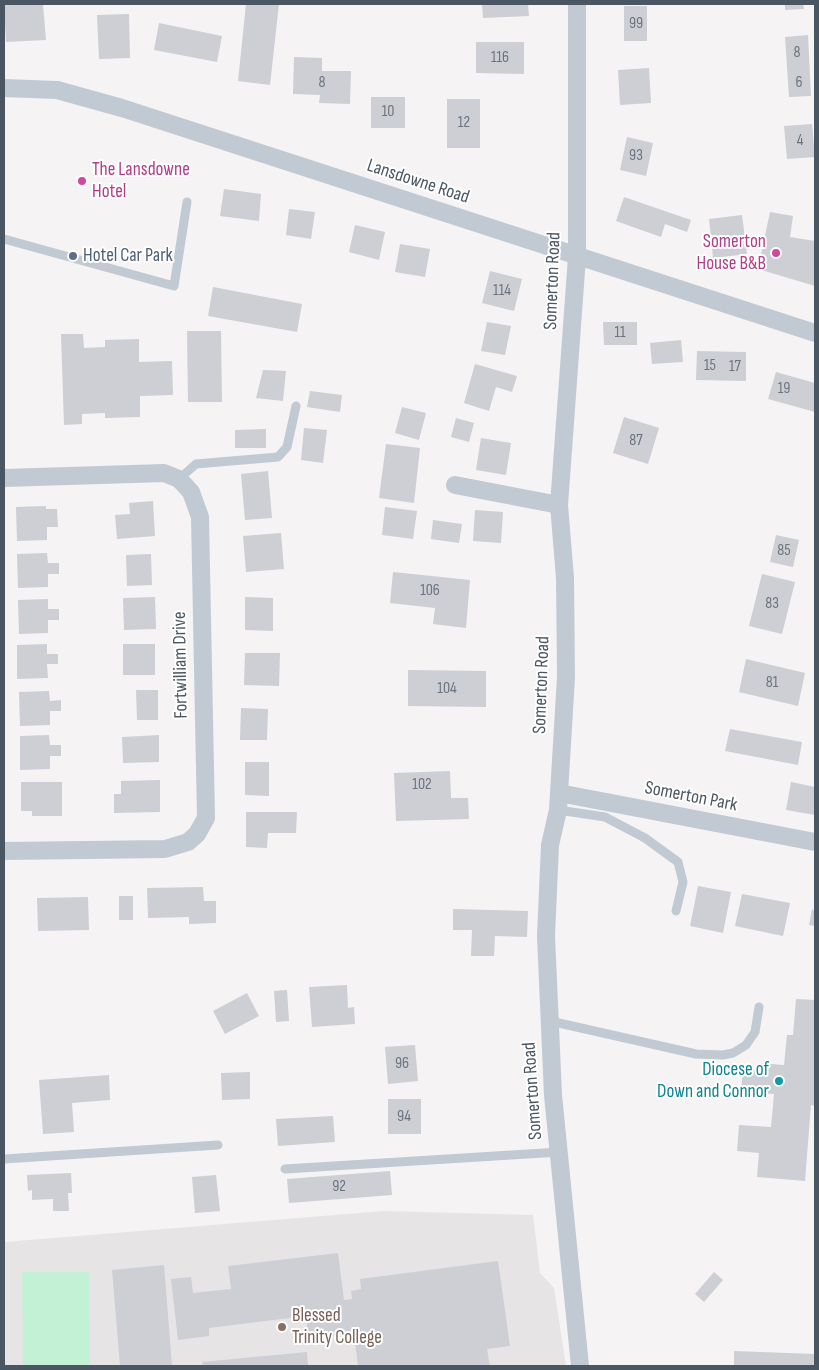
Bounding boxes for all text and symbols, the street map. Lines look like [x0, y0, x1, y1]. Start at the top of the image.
house number: 99 [629, 14, 643, 34]
house number: 8 [793, 43, 801, 63]
house number: 116 [491, 48, 509, 68]
house number: 8 [318, 73, 326, 93]
house number: 6 [795, 73, 803, 93]
house number: 10 [382, 102, 394, 122]
house number: 12 [458, 113, 470, 133]
house number: 4 [797, 131, 803, 151]
house number: 93 [629, 146, 643, 166]
street label: Lansdowne Road [364, 155, 472, 209]
place label: The Lansdowne Hotel [92, 159, 190, 203]
marker: The Lansdowne Hotel [76, 175, 88, 187]
place label: Somerton House B&B [697, 231, 766, 275]
street label: Somerton Road [540, 232, 566, 330]
place label: Hotel Car Park [83, 245, 173, 267]
marker: Somerton House B&B [770, 247, 782, 259]
marker: Hotel Car Park [67, 250, 79, 262]
house number: 114 [493, 281, 511, 301]
house number: 11 [614, 323, 626, 343]
house number: 15 [704, 356, 716, 376]
house number: 17 [729, 357, 741, 377]
house number: 19 [778, 379, 790, 399]
house number: 87 [629, 431, 643, 451]
house number: 85 [777, 541, 791, 561]
house number: 106 [420, 581, 440, 601]
house number: 83 [765, 594, 779, 614]
street label: Fortwilliam Drive [169, 611, 193, 719]
street label: Somerton Road [529, 636, 555, 734]
house number: 81 [766, 673, 778, 693]
house number: 104 [437, 679, 457, 699]
house number: 102 [412, 775, 432, 795]
street label: Somerton Park [643, 777, 739, 817]
street label: Somerton Road [518, 1041, 548, 1141]
house number: 96 [395, 1054, 409, 1074]
place label: Diocese of Down and Connor [657, 1059, 769, 1103]
marker: Diocese of Down and Connor [773, 1075, 785, 1087]
house number: 94 [397, 1107, 411, 1127]
house number: 92 [332, 1177, 346, 1197]
place label: Blessed Trinity College [292, 1305, 382, 1349]
marker: Blessed Trinity College [276, 1321, 288, 1333]

